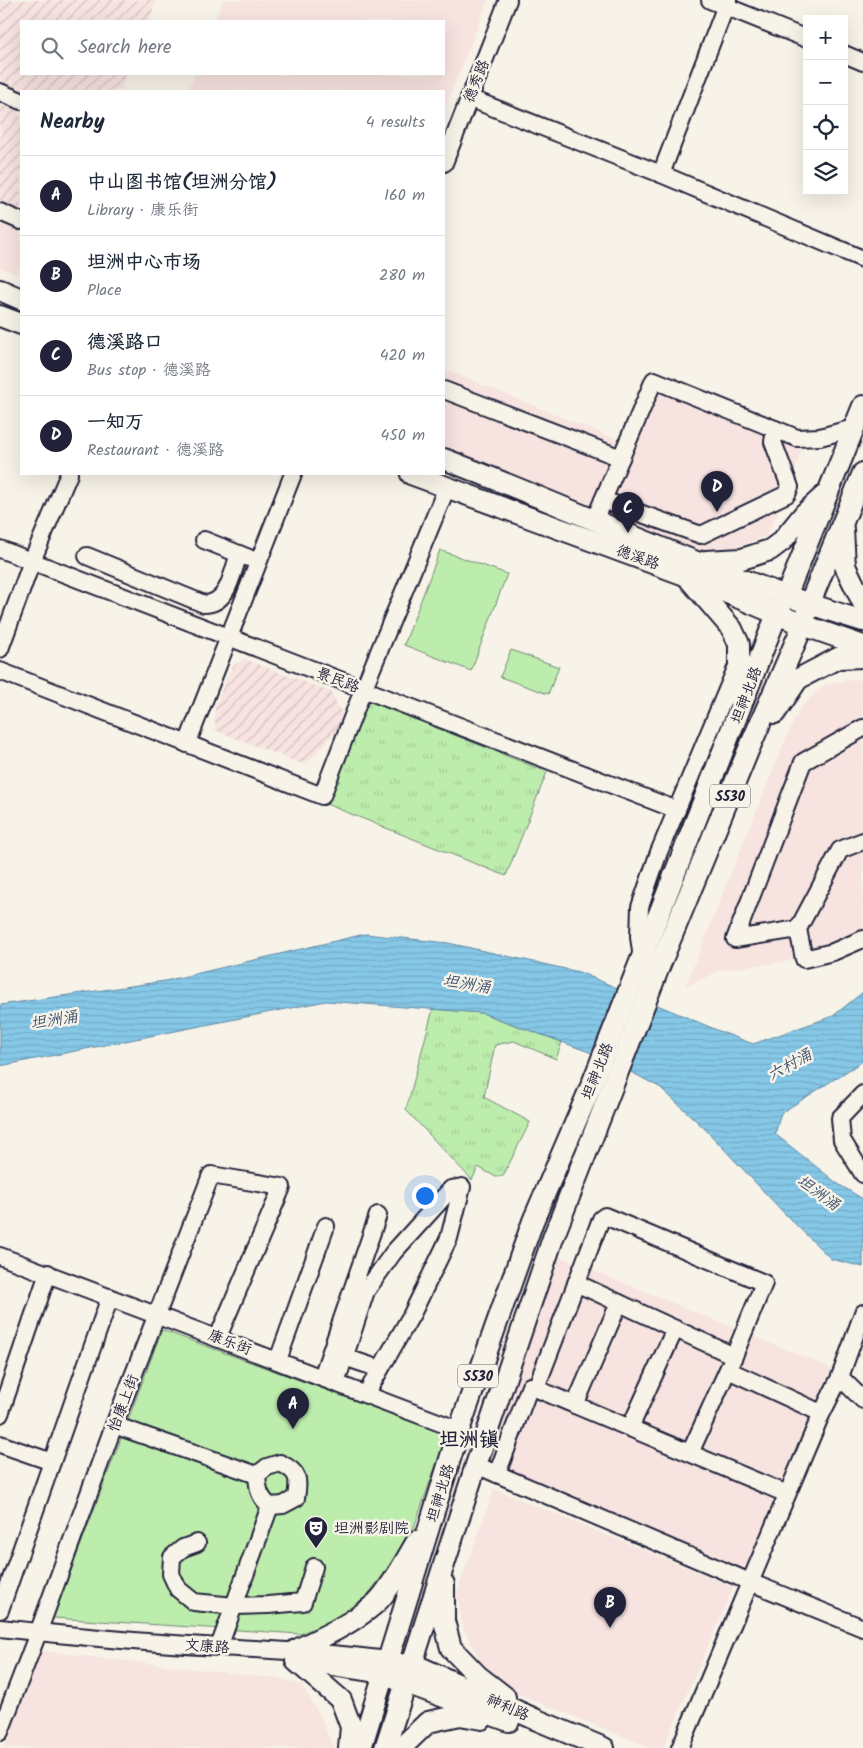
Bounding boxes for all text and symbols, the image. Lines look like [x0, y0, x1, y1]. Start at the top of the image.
map controls [803, 15, 848, 195]
button: + [803, 15, 848, 60]
search box [20, 20, 445, 75]
text: Search here [78, 33, 172, 63]
icon: search [38, 34, 66, 62]
street label: 德秀路 [457, 56, 496, 107]
button: − [803, 60, 848, 105]
button: locate [803, 105, 848, 150]
text: Nearby [40, 106, 105, 139]
text: 4 results [366, 110, 425, 135]
button: layers [803, 150, 848, 195]
text: 中山图书馆(坦洲分馆) [87, 168, 277, 198]
text: A [51, 183, 61, 208]
text: 160 m [384, 183, 425, 208]
text: Library · 康乐街 [87, 198, 198, 223]
text: 坦洲中心市场 [87, 248, 201, 278]
text: B [51, 263, 61, 288]
text: 280 m [379, 263, 425, 288]
text: Place [87, 278, 121, 303]
text: 德溪路口 [87, 328, 163, 358]
text: C [51, 343, 61, 368]
text: 420 m [380, 343, 425, 368]
text: Bus stop · 德溪路 [87, 358, 211, 383]
text: 一知万 [87, 408, 144, 438]
text: D [51, 423, 61, 448]
text: 450 m [380, 423, 425, 448]
text: Restaurant · 德溪路 [87, 438, 224, 463]
pin: D [701, 471, 733, 512]
pin: C [612, 492, 644, 533]
street label: 德溪路 [612, 539, 663, 577]
street label: 景民路 [312, 662, 363, 700]
street label: 坦神北路 [725, 663, 769, 728]
road number: S530 [710, 784, 750, 808]
water label: 坦洲涌 [441, 968, 493, 1001]
water label: 坦洲涌 [29, 1004, 81, 1037]
street label: 坦神北路 [576, 1039, 620, 1104]
water label: 六村涌 [763, 1042, 818, 1088]
water label: 坦洲涌 [791, 1169, 846, 1218]
your location [412, 1183, 438, 1209]
street label: 康乐街 [204, 1324, 255, 1362]
road number: S530 [458, 1364, 498, 1388]
street label: 怡康上街 [102, 1371, 146, 1436]
pin: A [277, 1388, 309, 1429]
district label: 坦洲镇 [439, 1425, 499, 1457]
street label: 坦神北路 [421, 1461, 461, 1525]
theatre icon: 坦洲影剧院 [303, 1515, 329, 1549]
place label: 坦洲影剧院 [334, 1517, 409, 1541]
pin: B [594, 1587, 626, 1628]
street label: 文康路 [184, 1633, 230, 1661]
street label: 神利路 [482, 1688, 533, 1728]

